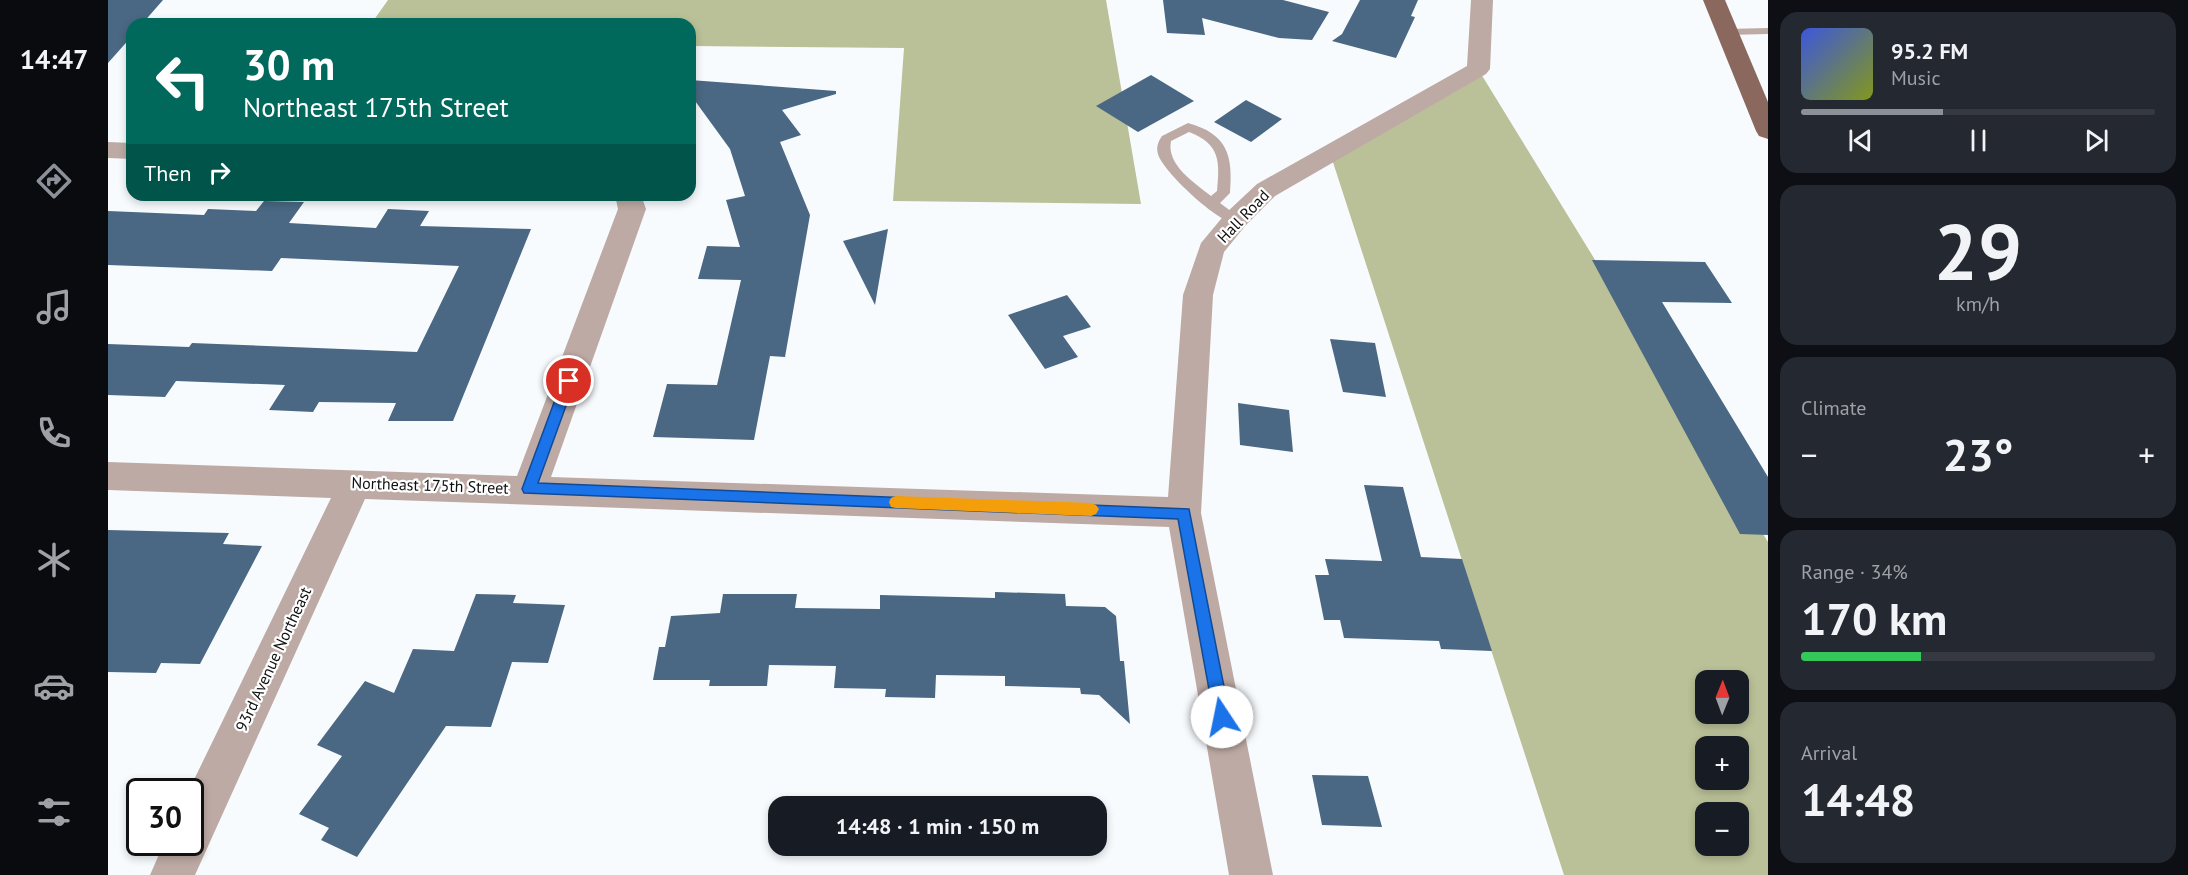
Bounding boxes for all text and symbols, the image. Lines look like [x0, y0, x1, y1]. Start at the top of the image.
text: 30 m [243, 37, 335, 92]
text: 95.2 FM [1891, 37, 1968, 65]
text: 14:47 [20, 42, 88, 76]
icon: left [144, 42, 222, 120]
text: Music [1891, 65, 1940, 91]
text: Northeast 175th Street [243, 90, 509, 124]
icon: previous [1844, 124, 1877, 157]
icon: pause [1962, 124, 1995, 157]
icon: next [2080, 124, 2113, 157]
icon: right [203, 156, 236, 189]
text: Then [144, 159, 191, 187]
icon: directions [33, 160, 75, 202]
street label: Hall Road [1213, 185, 1273, 247]
text: 29 [1934, 201, 2022, 302]
icon: music [33, 286, 75, 328]
text: km/h [1956, 291, 2000, 317]
pin [543, 355, 594, 406]
icon: arrive [552, 364, 585, 397]
text: Climate [1801, 395, 1867, 421]
icon: phone [33, 412, 75, 454]
text: 23° [1943, 425, 2013, 483]
text: − [1801, 433, 1818, 476]
text: + [2138, 433, 2155, 476]
street label: Northeast 175th Street [351, 472, 510, 498]
icon: climate [33, 539, 75, 581]
text: Range · 34% [1801, 559, 1908, 585]
street label: 93rd Avenue Northeast [231, 583, 316, 734]
text: 170 km [1801, 589, 1947, 647]
icon: car [33, 665, 75, 707]
north arrow [1695, 670, 1749, 724]
map controls [1695, 670, 1749, 856]
position arrow [1190, 685, 1254, 749]
button: + [1695, 736, 1749, 790]
text: Arrival [1801, 740, 1857, 766]
text: 14:48 [1801, 770, 1915, 828]
speed limit sign: 30 [126, 778, 204, 856]
icon: filters [33, 791, 75, 833]
button: − [1695, 802, 1749, 856]
text: 14:48 · 1 min · 150 m [836, 812, 1039, 840]

